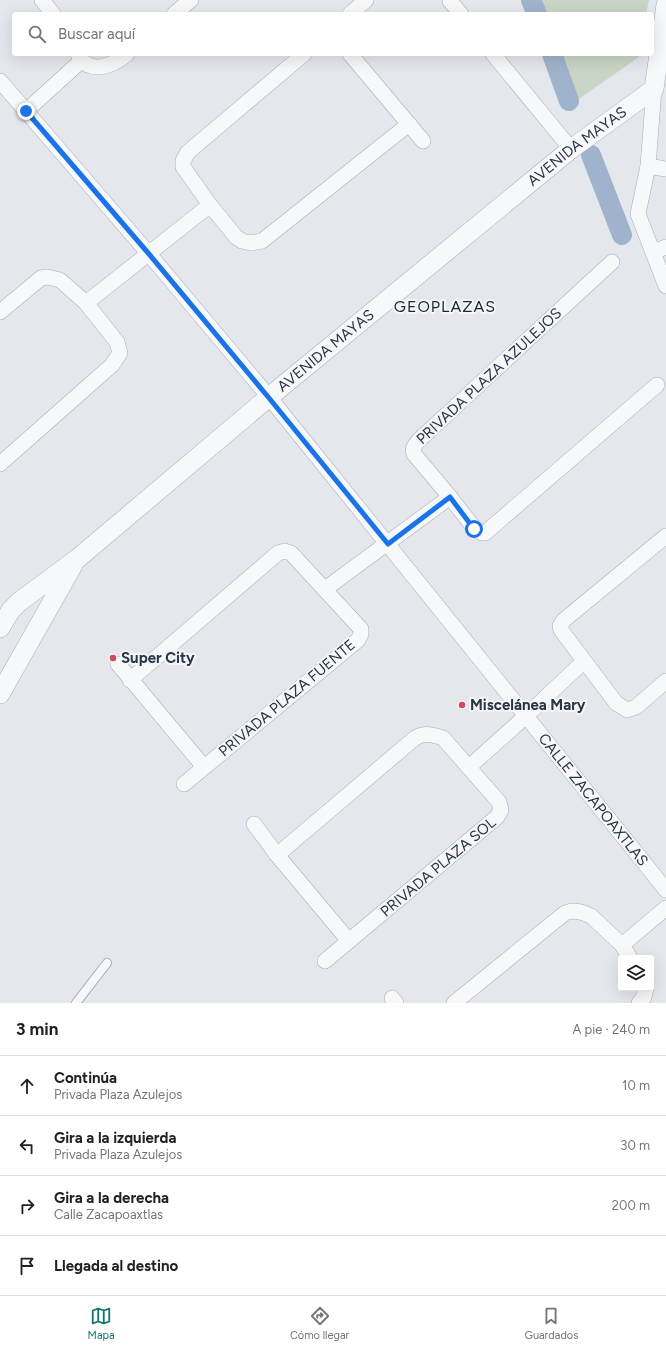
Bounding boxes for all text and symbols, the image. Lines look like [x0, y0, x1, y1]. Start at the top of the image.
search box [12, 12, 654, 56]
icon: search [26, 23, 48, 45]
text: Buscar aquí [58, 25, 135, 43]
route end [17, 102, 35, 120]
street label: AVENIDA MAYAS [524, 103, 630, 190]
district label: GEOPLAZAS [394, 297, 496, 316]
street label: PRIVADA PLAZA AZULEJOS [413, 304, 565, 448]
street label: AVENIDA MAYAS [274, 306, 378, 396]
route start [465, 520, 483, 538]
street label: PRIVADA PLAZA FUENTE [215, 636, 359, 760]
place label: Super City [121, 649, 195, 667]
marker: Super City [108, 653, 118, 663]
place label: Miscelánea Mary [470, 696, 586, 714]
marker: Miscelánea Mary [457, 700, 467, 710]
street label: CALLE ZACAPOAXTLAS [535, 730, 652, 870]
street label: PRIVADA PLAZA SOL [377, 813, 499, 920]
map controls [618, 955, 654, 991]
button: layers [618, 955, 654, 991]
text: 3 min [16, 1019, 58, 1039]
text: A pie · 240 m [573, 1022, 650, 1037]
text: Continúa [54, 1069, 117, 1087]
icon: ahead [16, 1075, 38, 1097]
text: 10 m [622, 1078, 650, 1093]
text: Privada Plaza Azulejos [54, 1087, 182, 1102]
text: Gira a la izquierda [54, 1129, 176, 1147]
icon: left [16, 1135, 38, 1157]
text: 30 m [620, 1138, 650, 1153]
text: Privada Plaza Azulejos [54, 1147, 182, 1162]
text: Gira a la derecha [54, 1189, 169, 1207]
icon: right [16, 1195, 38, 1217]
text: 200 m [612, 1198, 650, 1213]
text: Calle Zacapoaxtlas [54, 1207, 163, 1222]
icon: arrive [16, 1255, 38, 1277]
text: Llegada al destino [54, 1257, 178, 1275]
tab: Mapa [88, 1305, 115, 1342]
tab: Cómo llegar [290, 1305, 349, 1342]
tab: Guardados [525, 1305, 578, 1342]

